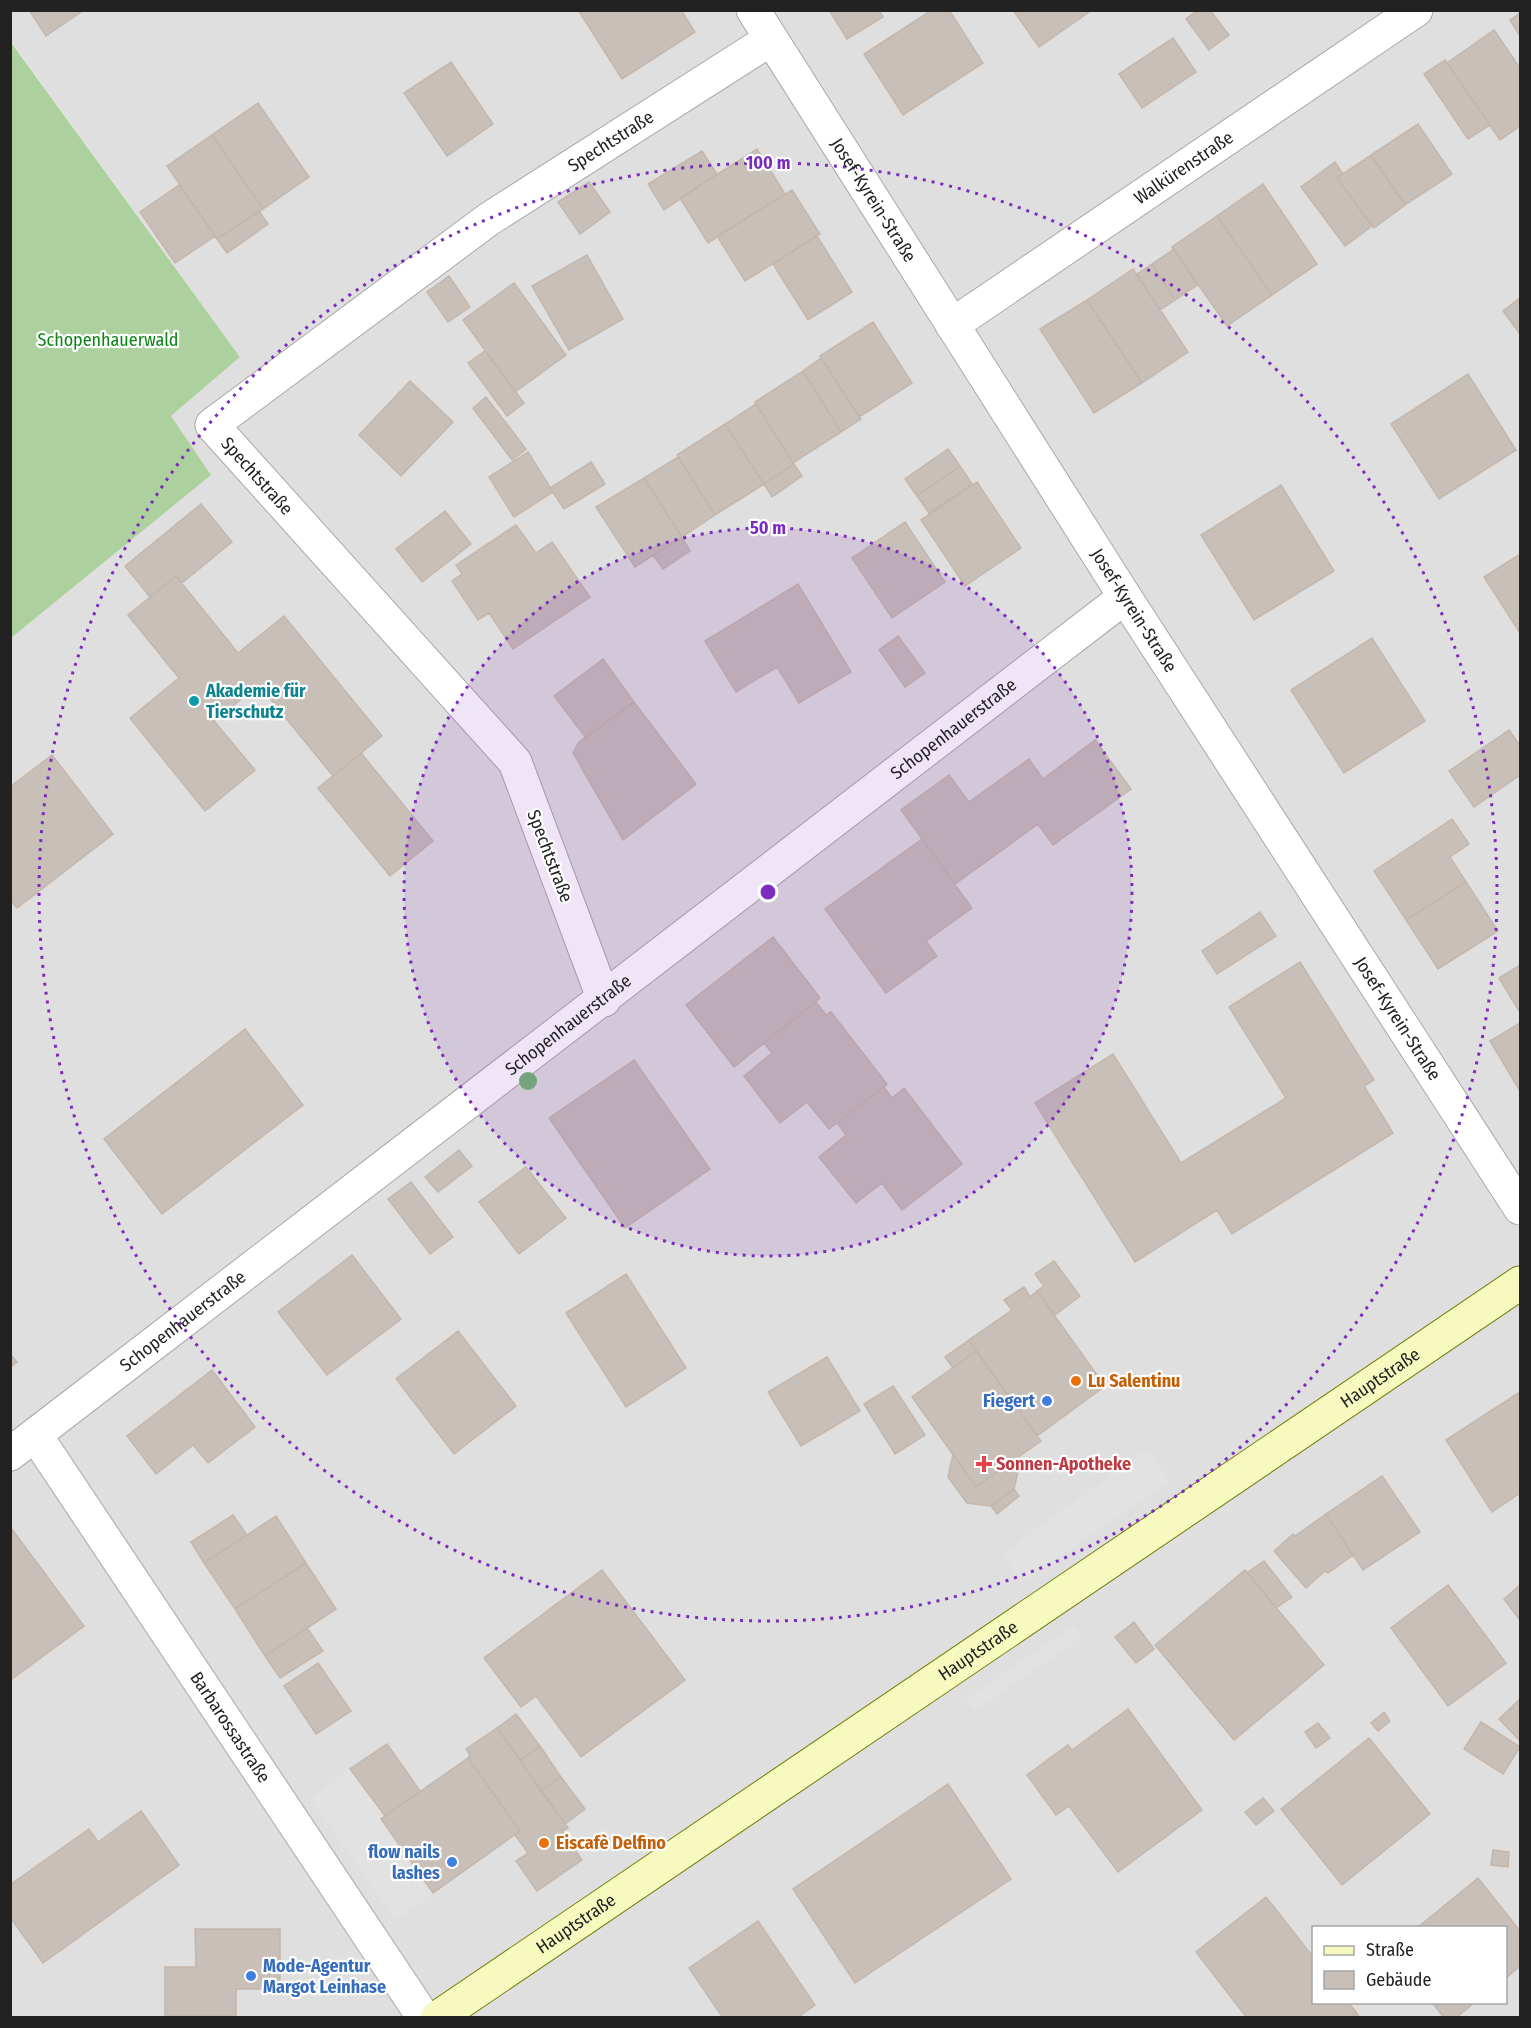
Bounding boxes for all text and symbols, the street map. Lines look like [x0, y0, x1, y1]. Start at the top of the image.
street label: Spechtstraße [564, 106, 658, 177]
street label: Walkürenstraße [1130, 126, 1237, 209]
street label: Josef-Kyrein-Straße [826, 134, 921, 266]
text: 100 m [746, 152, 790, 174]
park label: Schopenhauerwald [38, 329, 178, 351]
street label: Spechtstraße [216, 433, 298, 520]
text: 50 m [750, 517, 786, 539]
street label: Josef-Kyrein-Straße [1086, 544, 1182, 676]
street label: Schopenhauerstraße [886, 673, 1021, 784]
place label: Akademie für Tierschutz [205, 680, 306, 723]
marker: Akademie für Tierschutz [187, 694, 201, 708]
street label: Spechtstraße [522, 807, 578, 905]
centre of rings [758, 882, 778, 902]
street label: Josef-Kyrein-Straße [1350, 953, 1446, 1085]
street label: Schopenhauerstraße [501, 970, 636, 1080]
street label: Schopenhauerstraße [115, 1266, 250, 1376]
street label: Hauptstraße [1336, 1343, 1424, 1413]
place label: Lu Salentinu [1088, 1370, 1180, 1392]
marker: Lu Salentinu [1069, 1374, 1083, 1388]
place label: Fiegert [983, 1390, 1036, 1412]
marker: Fiegert [1040, 1394, 1054, 1408]
place label: Sonnen-Apotheke [996, 1453, 1131, 1475]
marker: Sonnen-Apotheke [977, 1457, 991, 1471]
street label: Hauptstraße [934, 1616, 1022, 1685]
street label: Barbarossastraße [185, 1667, 275, 1787]
place label: Eiscafè Delfino [556, 1832, 666, 1854]
marker: Eiscafè Delfino [537, 1836, 551, 1850]
place label: flow nails lashes [368, 1841, 440, 1884]
marker: flow nails lashes [445, 1855, 459, 1869]
street label: Hauptstraße [532, 1889, 620, 1958]
legend [1312, 1926, 1507, 2004]
text: Straße [1366, 1939, 1414, 1961]
place label: Mode-Agentur Margot Leinhase [263, 1955, 386, 1998]
marker: Mode-Agentur Margot Leinhase [244, 1969, 258, 1983]
text: Gebäude [1366, 1969, 1432, 1991]

